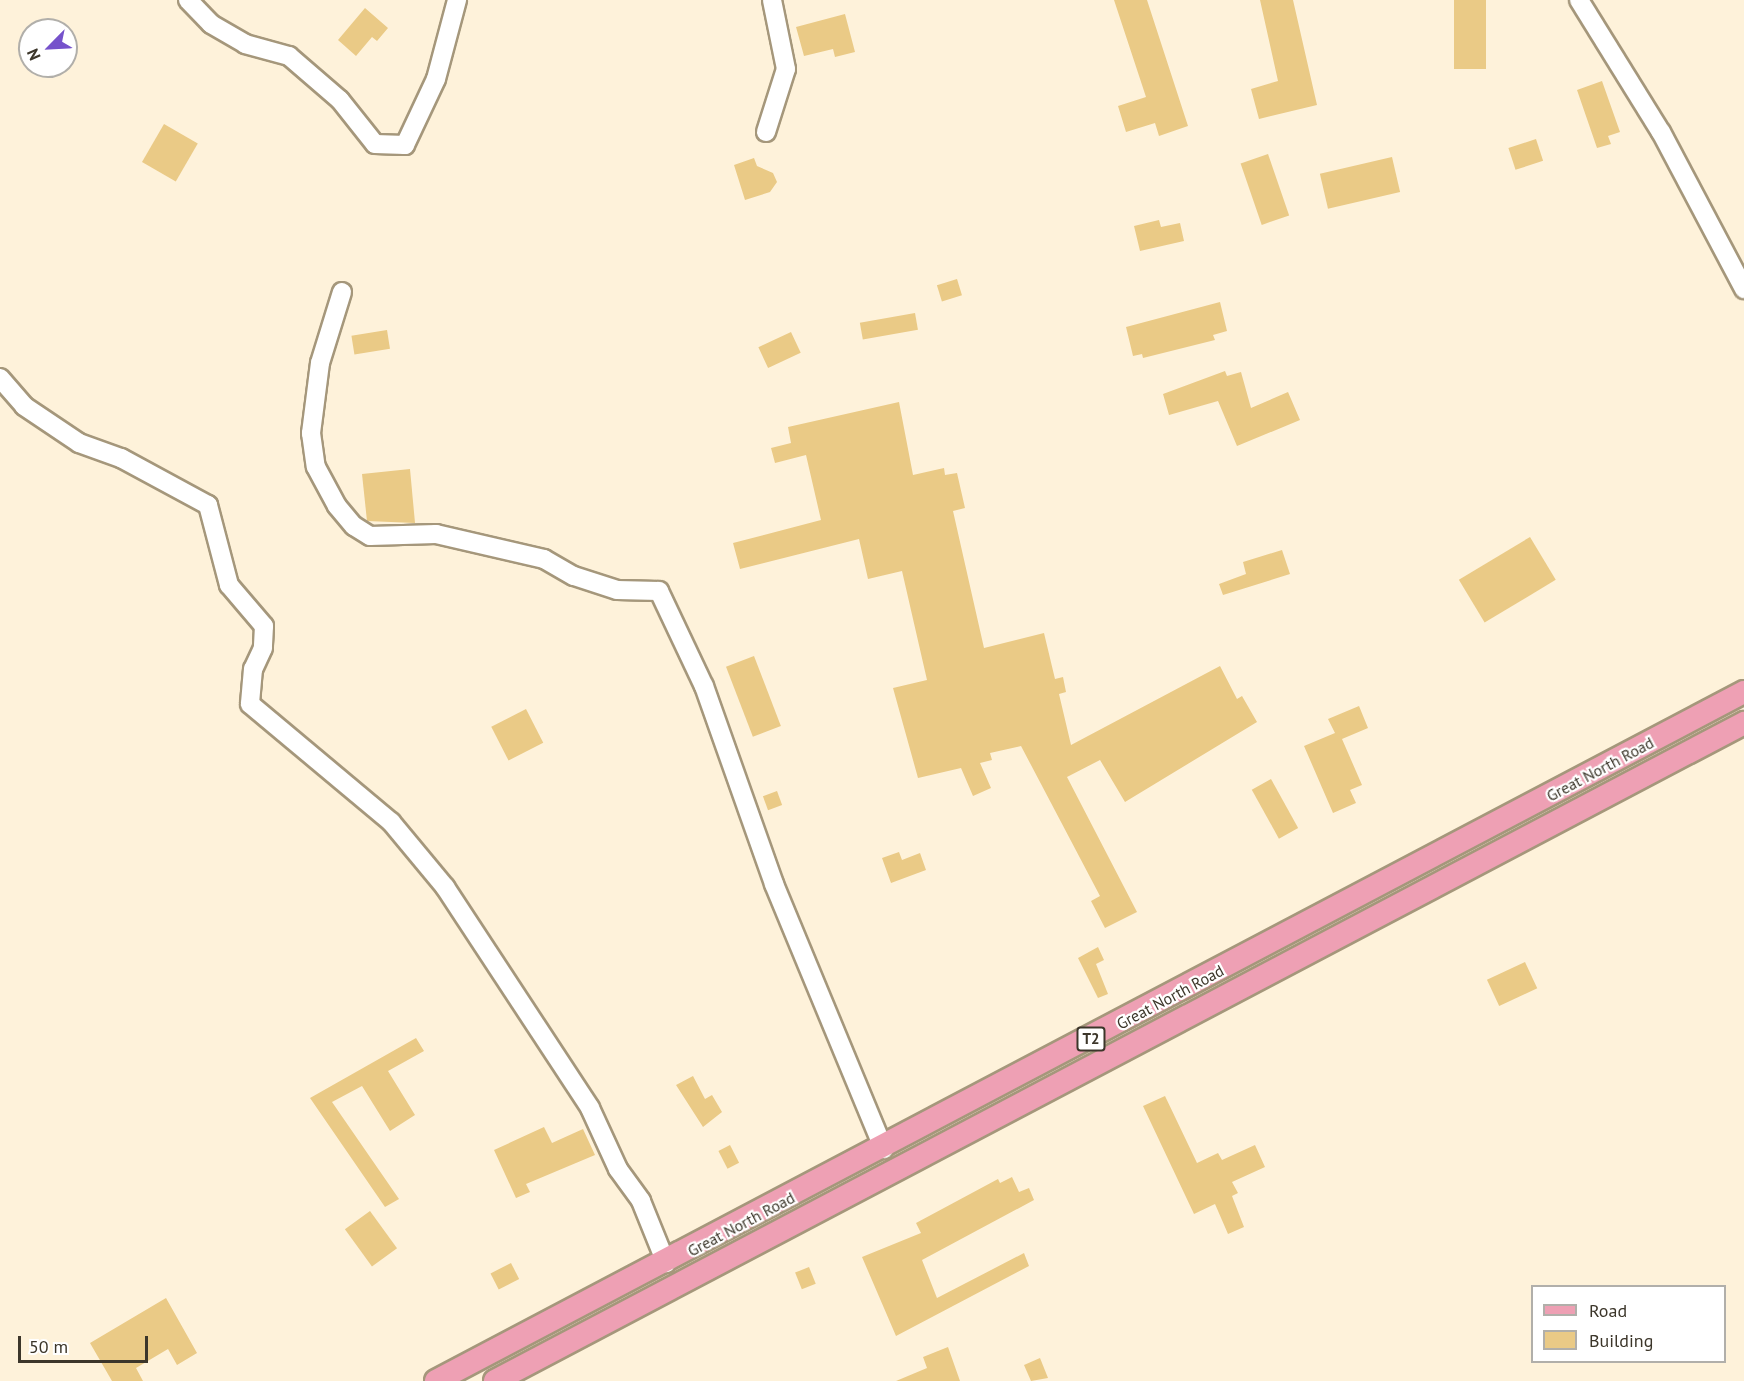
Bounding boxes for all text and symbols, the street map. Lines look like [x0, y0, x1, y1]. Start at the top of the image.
north arrow [18, 18, 78, 78]
text: N [22, 46, 45, 63]
street label: Great North Road [1543, 733, 1657, 805]
street label: Great North Road [1113, 961, 1227, 1033]
road number: T2 [1076, 1027, 1106, 1051]
street label: Great North Road [684, 1188, 798, 1260]
legend [1531, 1285, 1726, 1363]
text: Road [1589, 1299, 1627, 1322]
scale bar [21, 1324, 152, 1362]
text: Building [1589, 1329, 1653, 1352]
text: 50 m [29, 1335, 68, 1358]

